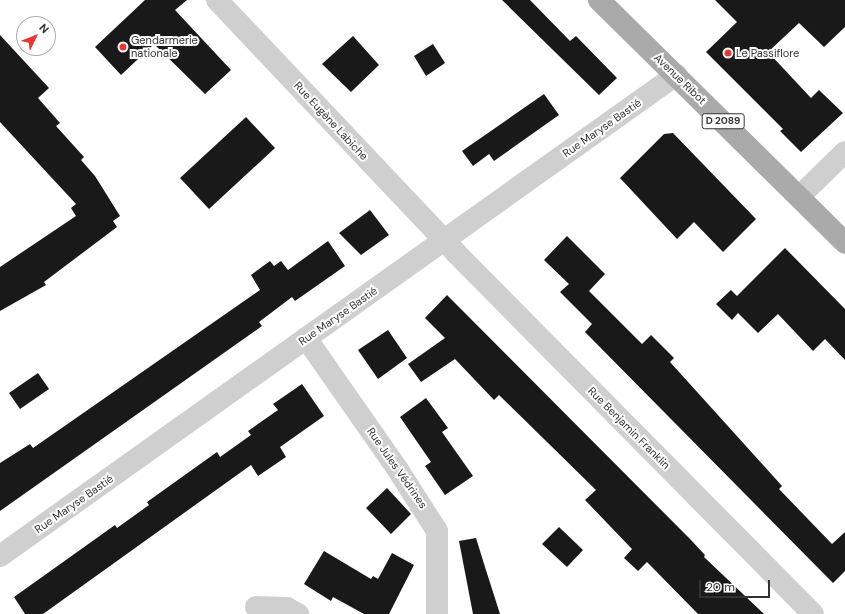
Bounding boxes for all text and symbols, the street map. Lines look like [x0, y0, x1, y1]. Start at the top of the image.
north arrow [16, 16, 56, 56]
text: N [36, 21, 52, 36]
place label: Gendarmerie nationale [131, 34, 198, 60]
marker: Gendarmerie nationale [118, 42, 128, 52]
place label: Le Passiflore [736, 46, 799, 60]
marker: Le Passiflore [723, 48, 733, 58]
street label: Avenue Ribot [651, 51, 709, 107]
street label: Rue Eugène Labiche [291, 79, 371, 163]
street label: Rue Maryse Bastié [560, 96, 644, 160]
road number: D 2089 [701, 113, 745, 129]
street label: Rue Maryse Bastié [296, 284, 380, 348]
street label: Rue Benjamin Franklin [585, 384, 673, 472]
street label: Rue Jules Védrines [364, 425, 430, 511]
street label: Rue Maryse Bastié [32, 472, 116, 536]
scale bar [701, 572, 772, 598]
text: 20 m [706, 579, 735, 595]

